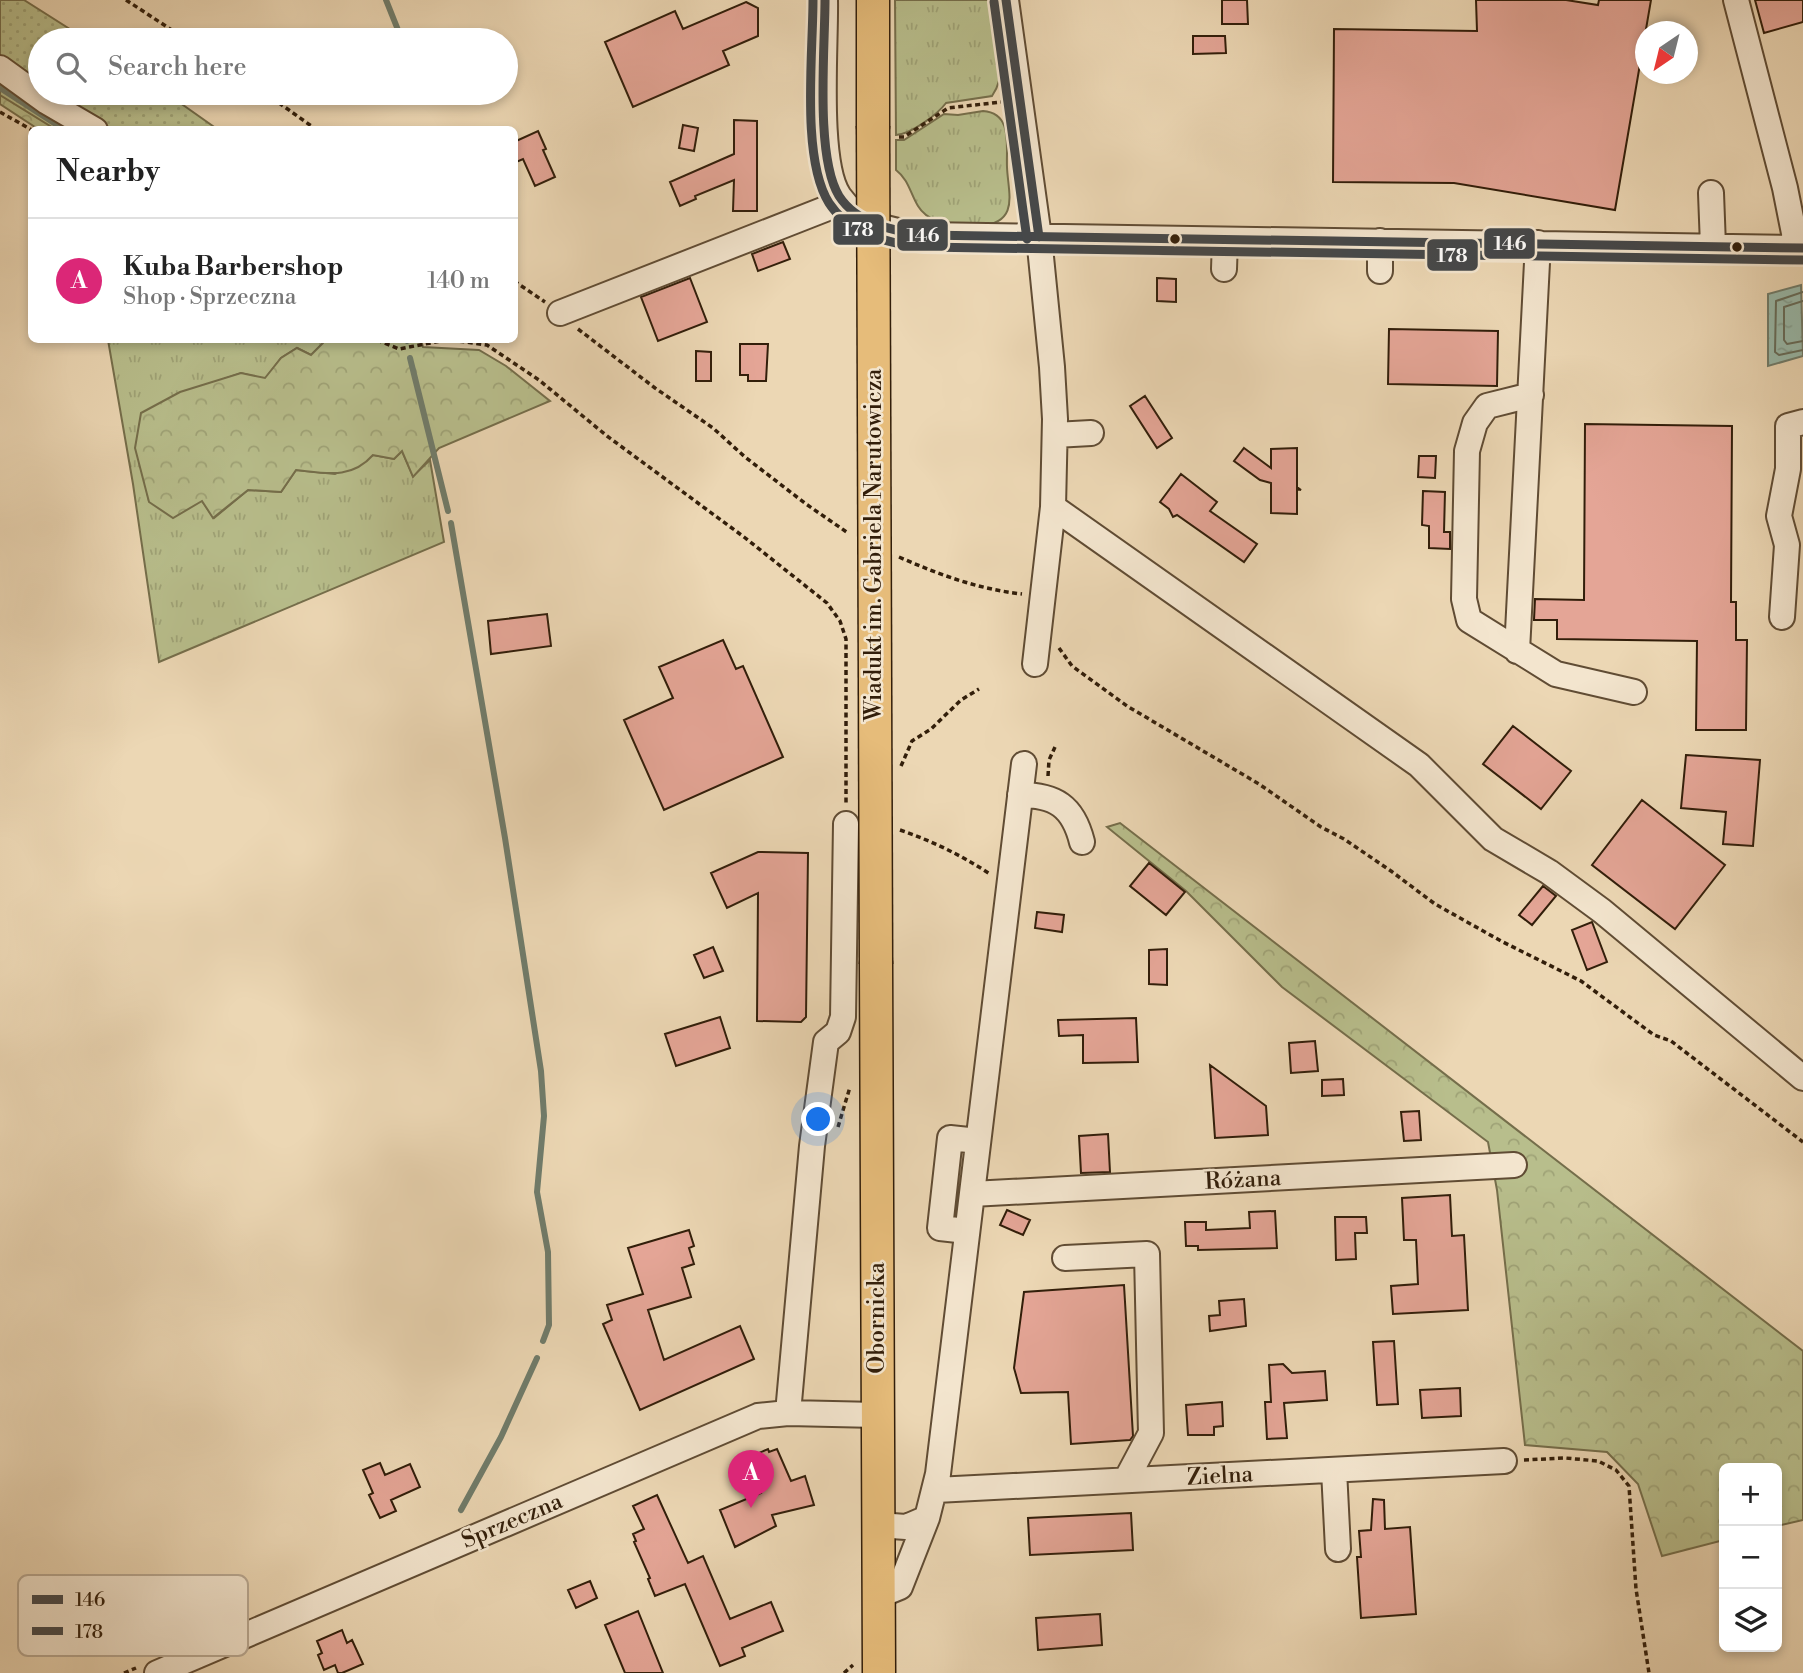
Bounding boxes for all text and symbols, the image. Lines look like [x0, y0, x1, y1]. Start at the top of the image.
north arrow [1635, 21, 1698, 84]
search box [28, 28, 518, 105]
icon: search [52, 48, 90, 86]
text: Search here [108, 51, 247, 83]
text: Nearby [56, 153, 160, 191]
line badge: 178 [832, 213, 885, 246]
text: 178 [842, 218, 874, 242]
line badge: 146 [896, 218, 949, 252]
text: 146 [907, 224, 940, 248]
line badge: 146 [1483, 227, 1536, 260]
unlabelled marker [1168, 232, 1182, 246]
text: 146 [1494, 232, 1527, 256]
line badge: 178 [1426, 238, 1479, 272]
unlabelled marker [1730, 240, 1744, 254]
text: 178 [1436, 244, 1468, 268]
text: Kuba Barbershop [123, 251, 343, 283]
text: A [71, 267, 87, 295]
text: 140 m [427, 267, 490, 295]
text: Shop · Sprzeczna [123, 283, 297, 311]
street label: Wiadukt im. Gabriela Narutowicza [860, 368, 888, 722]
your location [801, 1102, 835, 1136]
street label: Różana [1204, 1164, 1282, 1196]
street label: Obornicka [863, 1262, 891, 1374]
pin: A [728, 1450, 774, 1508]
street label: Zielna [1186, 1460, 1254, 1492]
map controls [1719, 1463, 1782, 1652]
button: + [1719, 1463, 1782, 1526]
street label: Sprzeczna [457, 1487, 567, 1555]
button: − [1719, 1526, 1782, 1589]
legend [18, 1575, 248, 1656]
text: 146 [75, 1588, 105, 1612]
button: layers [1719, 1589, 1782, 1652]
text: 178 [75, 1620, 103, 1644]

